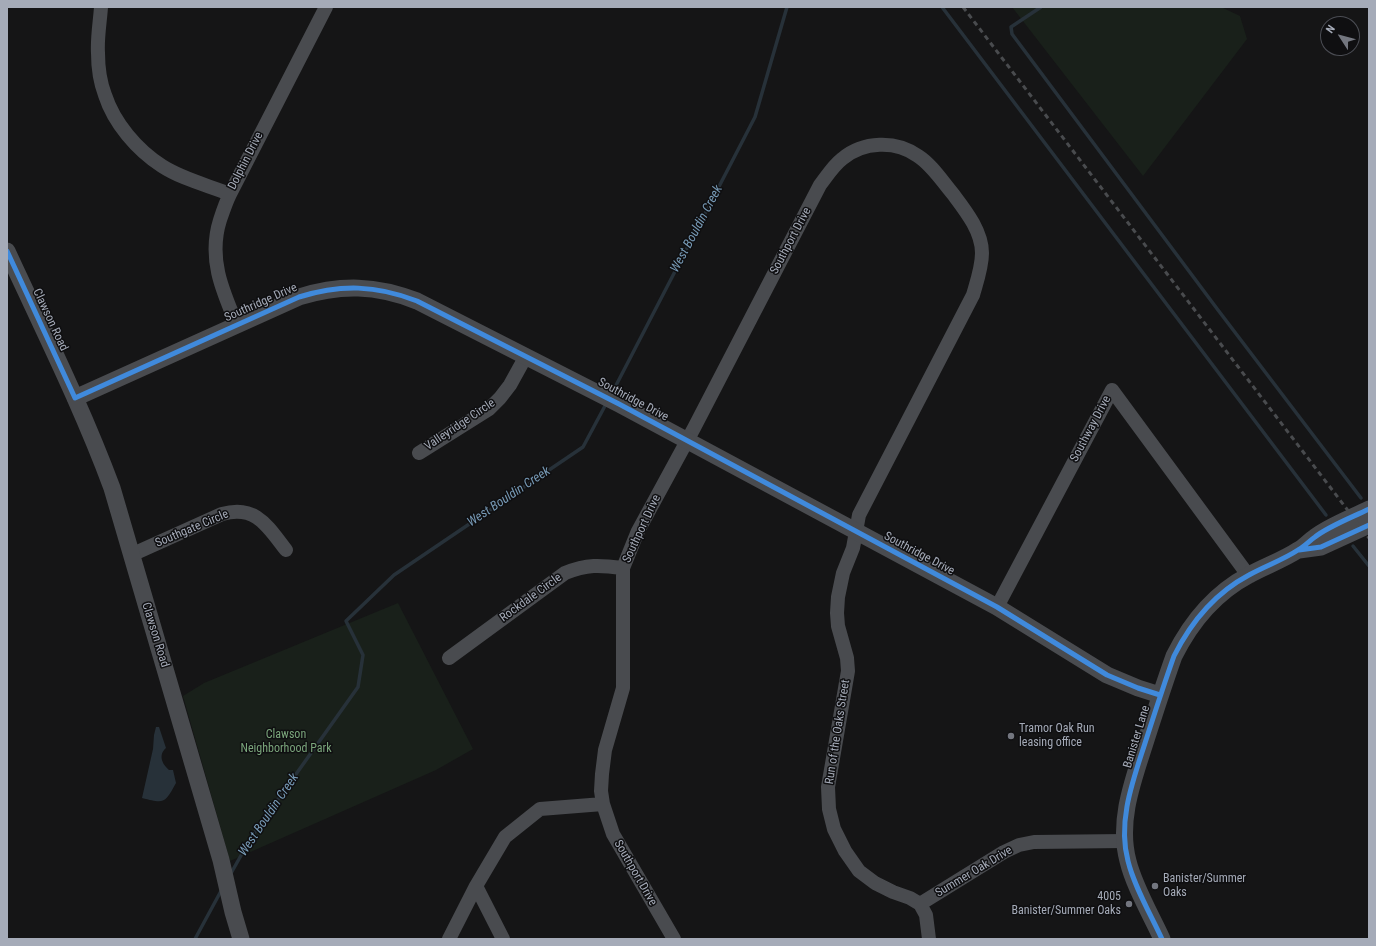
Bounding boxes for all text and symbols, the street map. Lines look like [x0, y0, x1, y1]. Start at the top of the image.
north arrow [1320, 16, 1360, 56]
text: N [1323, 23, 1338, 36]
street label: Dolphin Drive [225, 130, 267, 192]
water label: West Bouldin Creek [667, 183, 727, 275]
street label: Southport Drive [767, 205, 815, 277]
street label: Southridge Drive [222, 281, 300, 325]
street label: Clawson Road [29, 286, 71, 354]
street label: Southridge Drive [595, 375, 671, 425]
street label: Southway Drive [1068, 394, 1114, 464]
street label: Valleyridge Circle [422, 396, 498, 454]
water label: West Bouldin Creek [465, 464, 553, 530]
street label: Southport Drive [620, 493, 664, 565]
street label: Southgate Circle [153, 507, 231, 551]
street label: Southridge Drive [881, 529, 957, 579]
street label: Rockdale Circle [497, 571, 565, 625]
street label: Clawson Road [138, 601, 172, 669]
street label: Run of the Oaks Street [823, 679, 853, 785]
street label: Banister Lane [1121, 704, 1153, 770]
place label: Tramor Oak Run leasing office [1019, 722, 1095, 750]
park label: Clawson Neighborhood Park [240, 728, 332, 756]
marker: Tramor Oak Run leasing office [1006, 731, 1016, 741]
water label: West Bouldin Creek [236, 771, 302, 859]
street label: Southport Drive [610, 838, 660, 908]
street label: Summer Oak Drive [933, 843, 1015, 901]
place label: Banister/Summer Oaks [1163, 872, 1246, 900]
marker: Banister/Summer Oaks [1150, 881, 1160, 891]
place label: 4005 Banister/Summer Oaks [1011, 890, 1121, 918]
marker: 4005 Banister/Summer Oaks [1124, 899, 1134, 909]

